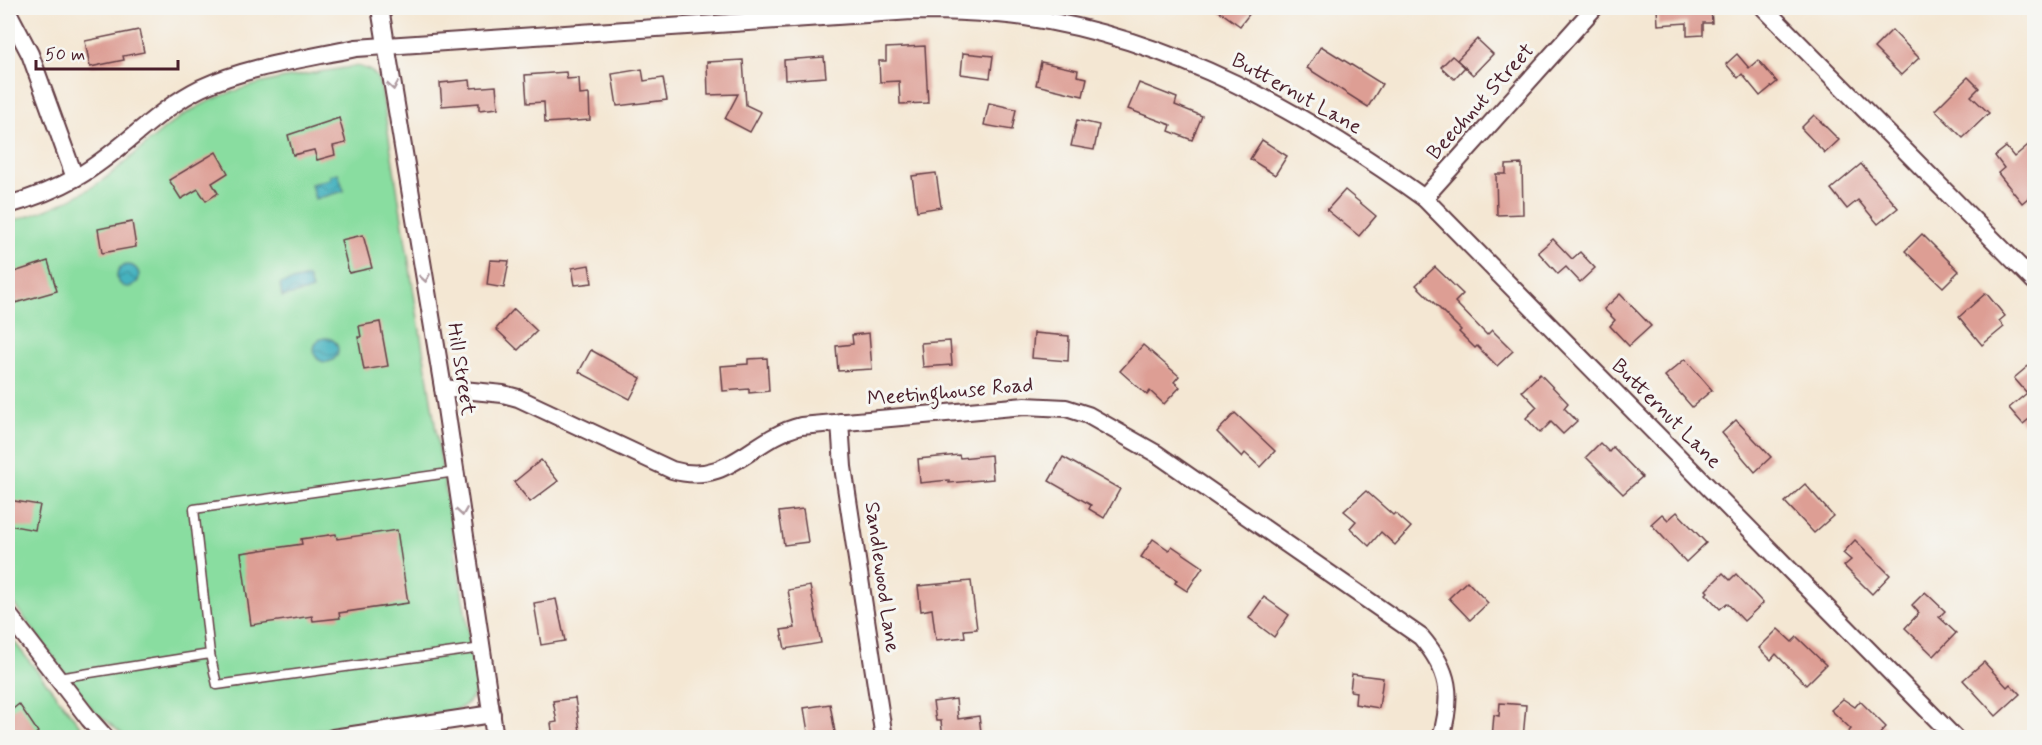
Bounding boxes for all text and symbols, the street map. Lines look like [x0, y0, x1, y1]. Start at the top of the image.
scale bar [36, 33, 178, 71]
street label: Beechnut Street [1421, 37, 1541, 166]
text: 50 m [45, 43, 85, 67]
street label: Butternut Lane [1226, 46, 1367, 141]
one-way arrow [387, 81, 399, 91]
one-way arrow [418, 273, 431, 283]
street label: Hill Street [440, 321, 482, 418]
street label: Butternut Lane [1605, 353, 1727, 475]
street label: Meetinghouse Road [866, 371, 1034, 415]
street label: Sandlewood Lane [858, 500, 906, 655]
one-way arrow [455, 508, 467, 517]

